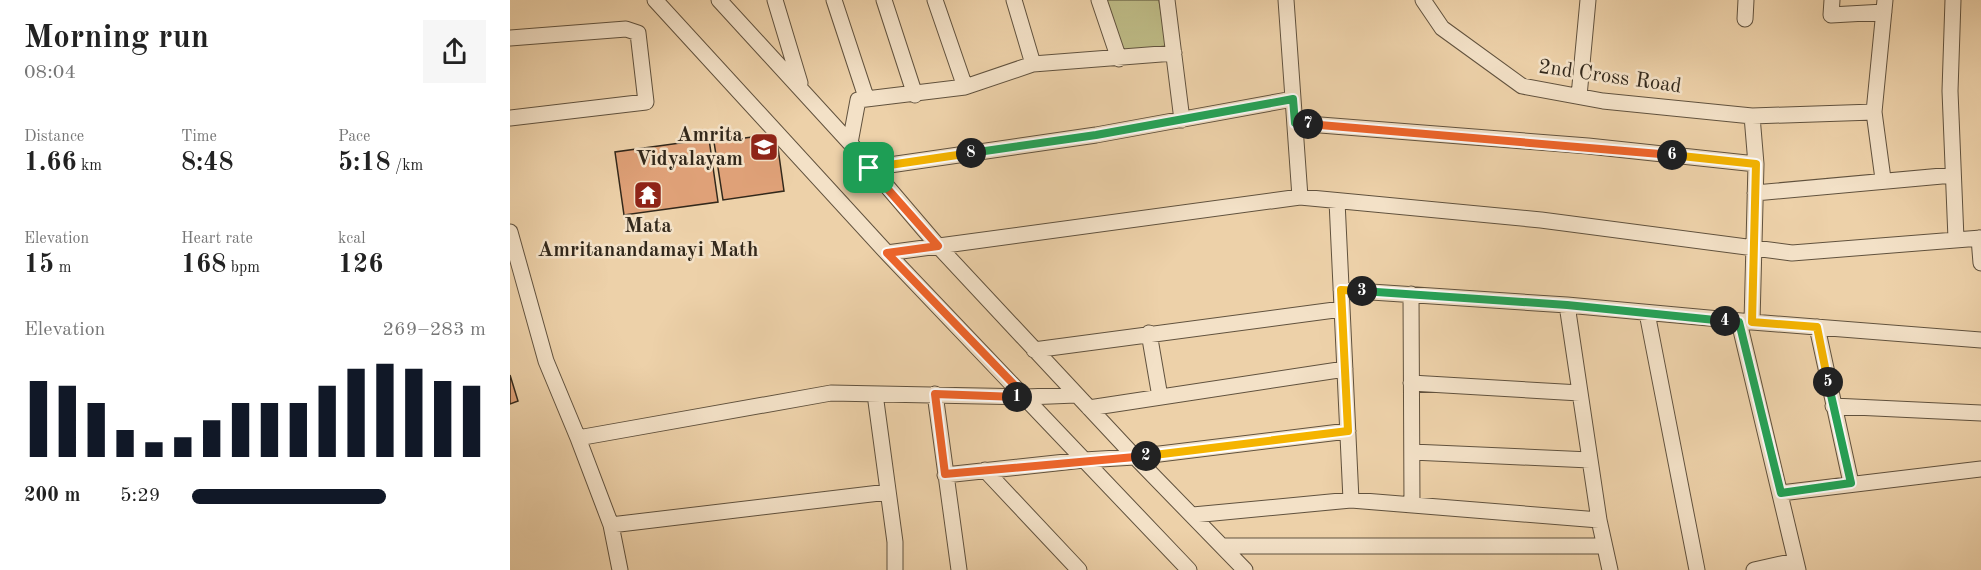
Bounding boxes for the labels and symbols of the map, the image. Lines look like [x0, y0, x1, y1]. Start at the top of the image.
street label: 2nd Cross Road [1537, 57, 1683, 97]
pin: 7 [1293, 109, 1323, 139]
place label: Amrita Vidyalayam [636, 125, 743, 170]
school or university icon: Amrita Vidyalayam [748, 131, 780, 163]
pin: 8 [956, 138, 986, 168]
pin: 6 [1657, 140, 1687, 170]
pin [843, 142, 894, 193]
temple icon: Mata Amritanandamayi Math [632, 179, 664, 211]
place label: Mata Amritanandamayi Math [537, 216, 759, 261]
pin: 3 [1347, 276, 1377, 306]
pin: 4 [1710, 306, 1740, 336]
pin: 5 [1813, 367, 1843, 397]
pin: 1 [1002, 382, 1032, 412]
pin: 2 [1131, 441, 1161, 471]

